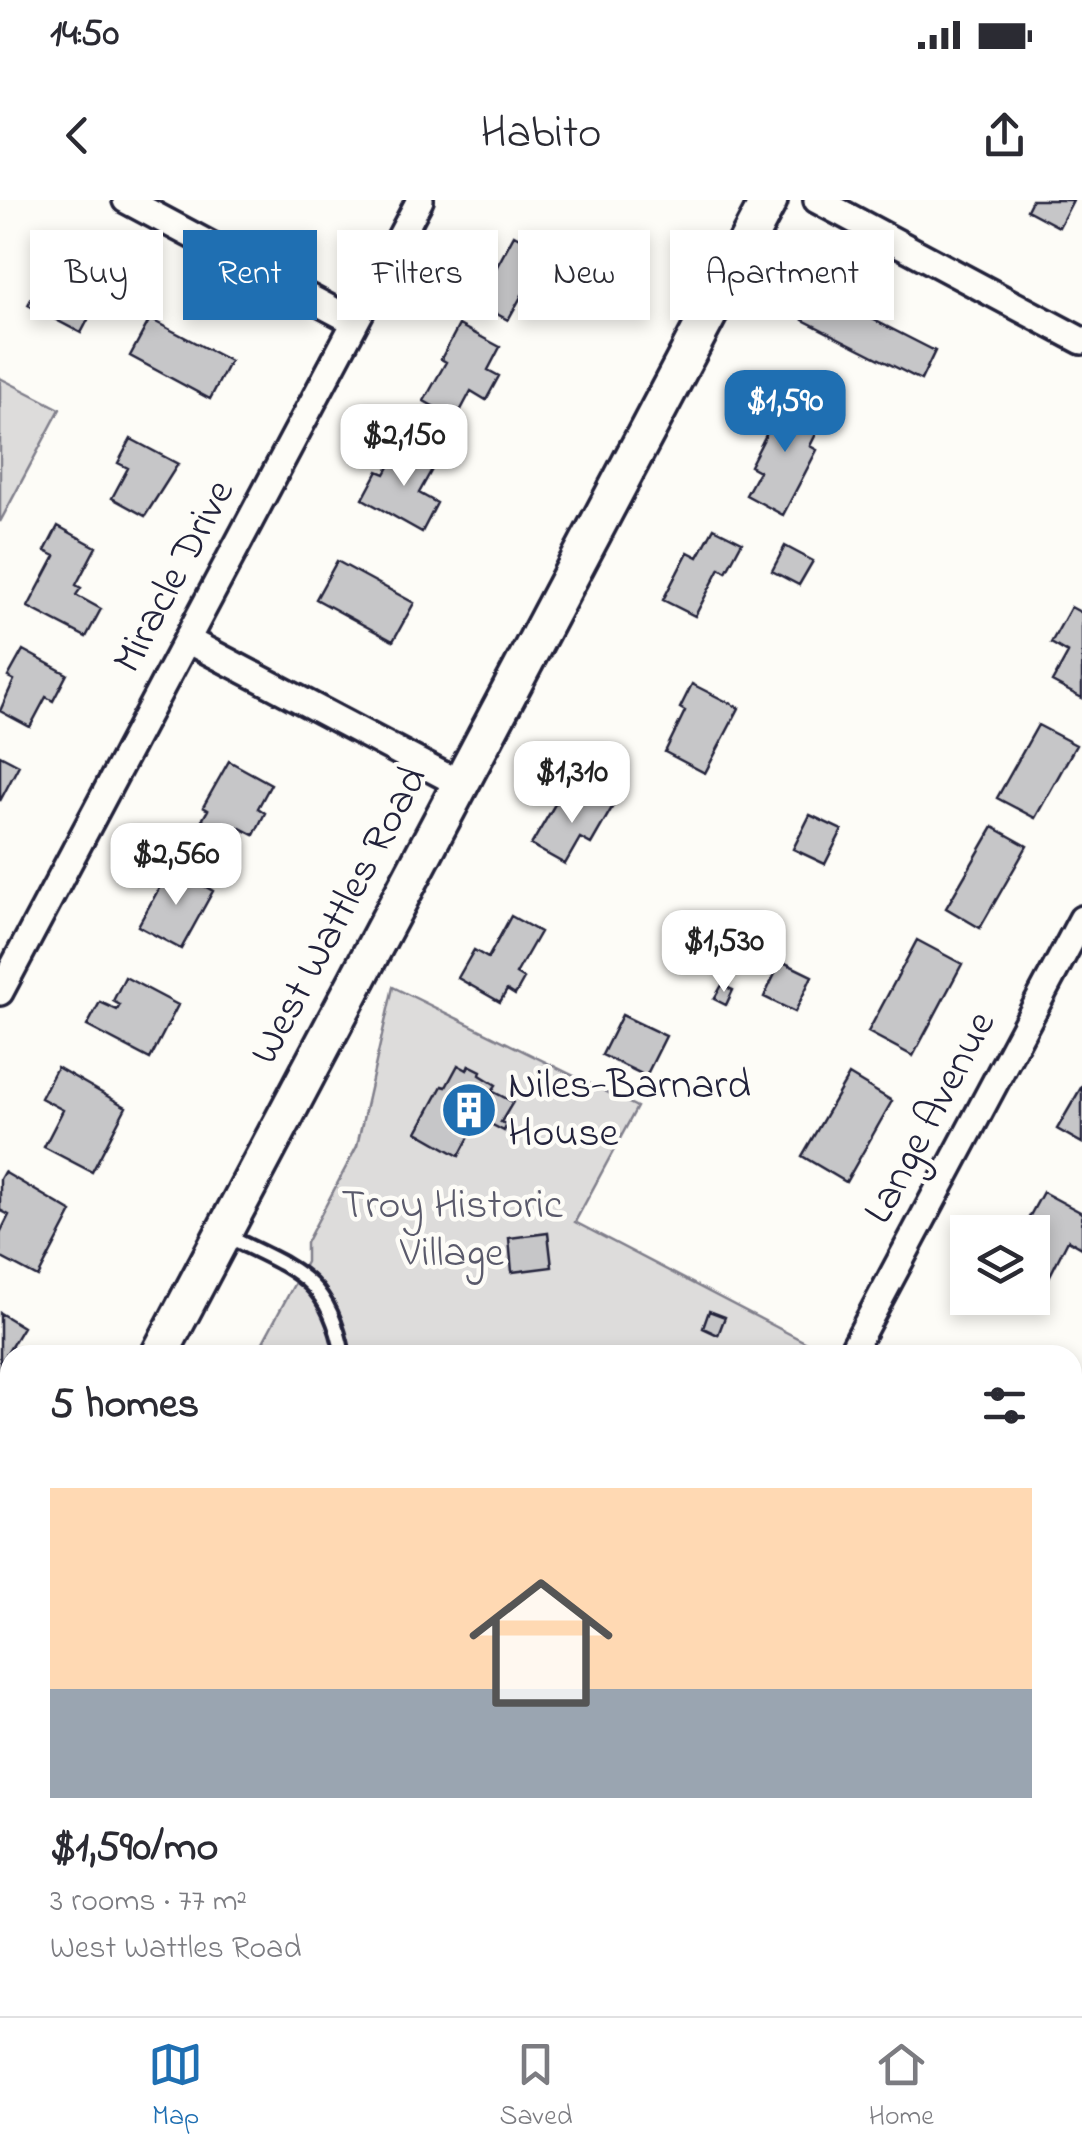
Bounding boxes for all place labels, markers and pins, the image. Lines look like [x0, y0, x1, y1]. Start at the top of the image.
pin: $1,590 [704, 370, 866, 455]
pin: $2,150 [323, 404, 485, 489]
pin: $1,310 [491, 741, 653, 826]
pin: $2,560 [95, 823, 257, 908]
pin: $1,530 [643, 910, 805, 995]
place label: Niles-Barnard House [508, 1056, 751, 1165]
building icon: Niles-Barnard House [439, 1080, 499, 1140]

